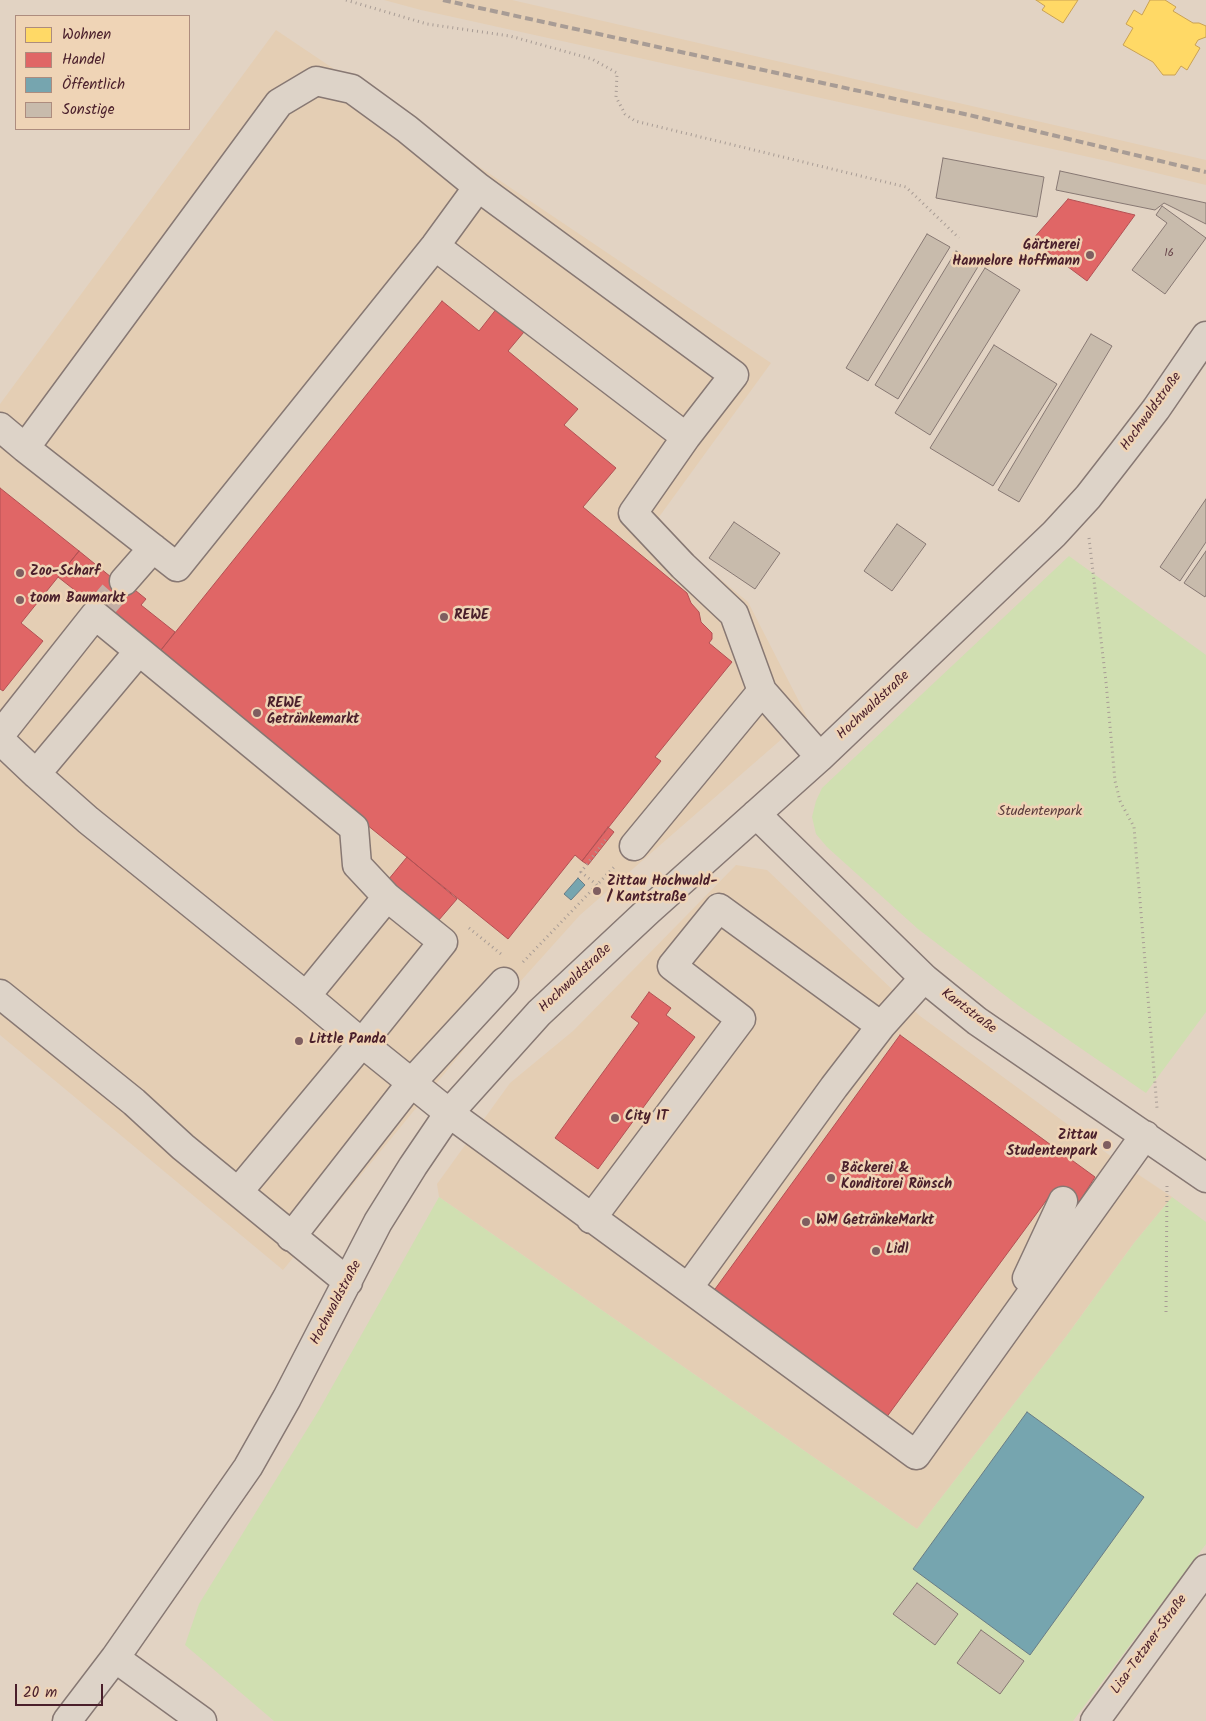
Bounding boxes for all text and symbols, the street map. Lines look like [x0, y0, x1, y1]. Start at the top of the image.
legend [15, 15, 190, 130]
text: Wohnen [62, 23, 111, 47]
text: Handel [62, 48, 105, 72]
text: Öffentlich [62, 73, 125, 97]
text: Sonstige [62, 98, 114, 122]
place label: Gärtnerei Hannelore Hoffmann [952, 239, 1080, 272]
house number: 16 [1164, 247, 1174, 261]
marker: Gärtnerei Hannelore Hoffmann [1084, 249, 1096, 261]
street label: Hochwaldstraße [1118, 369, 1186, 455]
place label: Zoo-Scharf [30, 565, 100, 581]
marker: Zoo-Scharf [14, 567, 26, 579]
place label: toom Baumarkt [30, 592, 126, 608]
marker: toom Baumarkt [14, 594, 26, 606]
place label: REWE [454, 609, 489, 625]
marker: REWE [438, 611, 450, 623]
street label: Hochwaldstraße [834, 668, 914, 744]
place label: REWE Getränkemarkt [267, 697, 359, 730]
marker: REWE Getränkemarkt [251, 707, 263, 719]
park label: Studentenpark [998, 805, 1082, 821]
place label: Zittau Hochwald- / Kantstraße [607, 875, 718, 908]
marker: Zittau Hochwald- / Kantstraße [591, 885, 603, 897]
street label: Hochwaldstraße [536, 941, 616, 1017]
street label: Kantstraße [937, 986, 999, 1038]
place label: Little Panda [309, 1033, 386, 1049]
marker: Little Panda [293, 1035, 305, 1047]
place label: City IT [625, 1110, 668, 1126]
marker: City IT [609, 1112, 621, 1124]
place label: Zittau Studentenpark [1006, 1129, 1097, 1162]
marker: Zittau Studentenpark [1101, 1139, 1113, 1151]
place label: Bäckerei & Konditorei Rönsch [841, 1162, 952, 1194]
marker: Bäckerei & Konditorei Rönsch [825, 1172, 837, 1184]
place label: WM GetränkeMarkt [816, 1214, 934, 1230]
marker: WM GetränkeMarkt [800, 1216, 812, 1228]
place label: Lidl [886, 1243, 909, 1259]
marker: Lidl [870, 1245, 882, 1257]
street label: Hochwaldstraße [308, 1258, 366, 1348]
street label: Lisa-Tetzner-Straße [1108, 1592, 1192, 1698]
scale bar [18, 1674, 105, 1706]
text: 20 m [23, 1681, 57, 1705]

